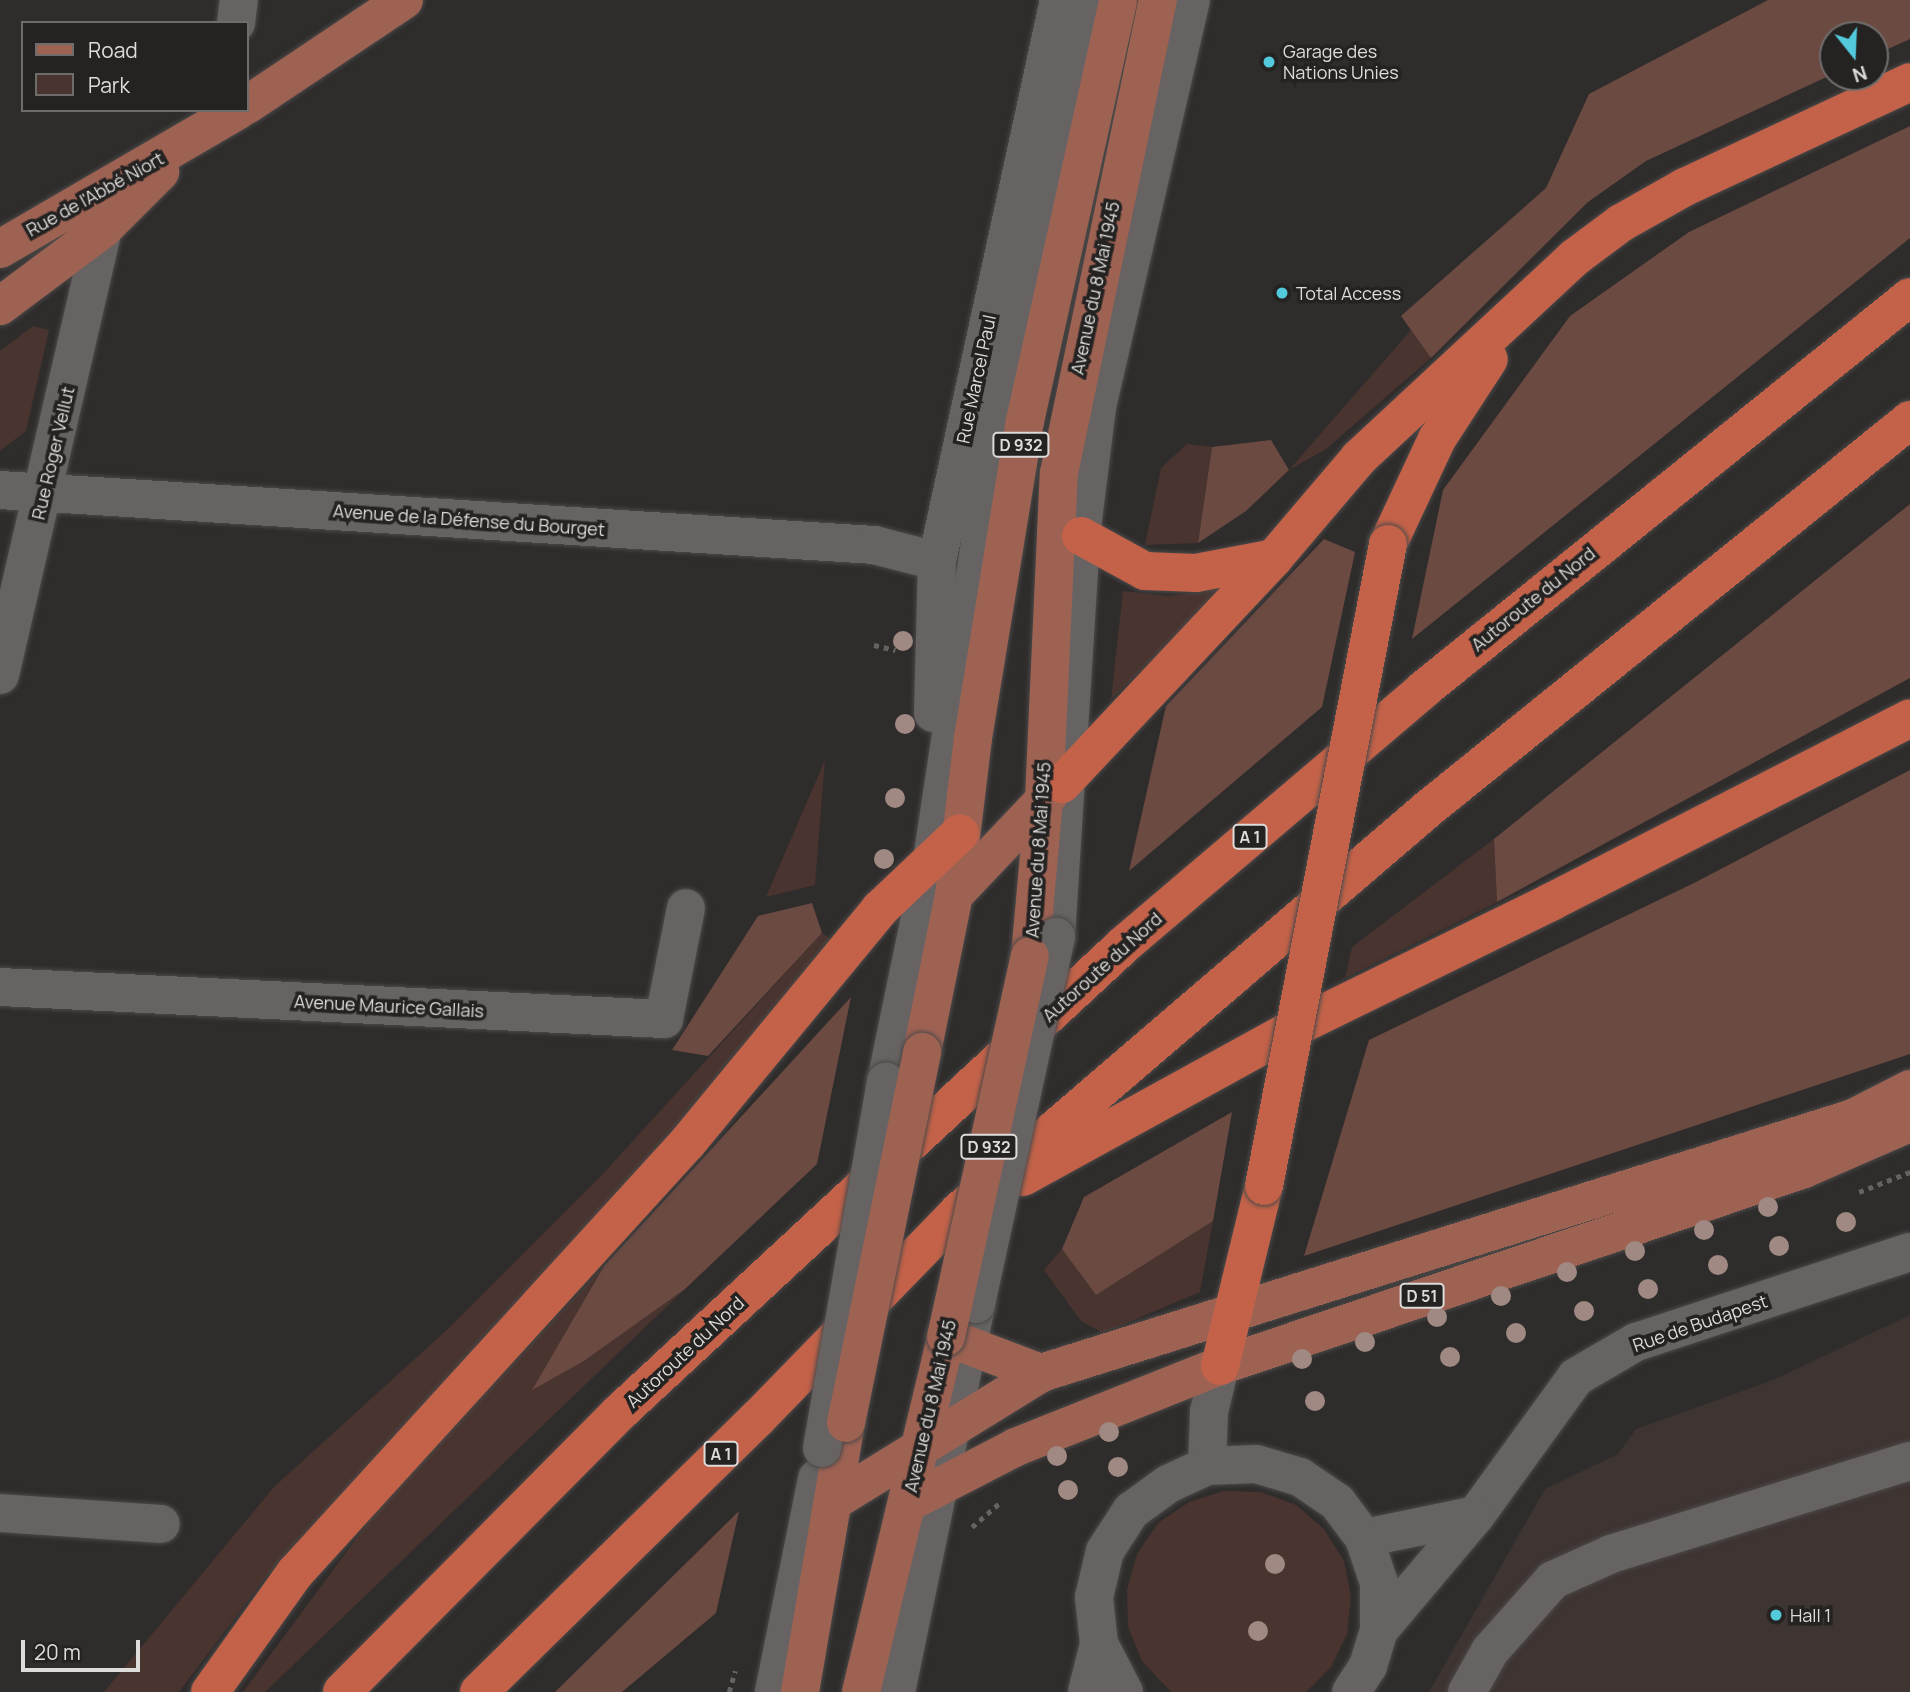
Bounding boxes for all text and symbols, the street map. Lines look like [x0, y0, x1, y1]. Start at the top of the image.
legend [21, 21, 248, 112]
north arrow [1819, 21, 1889, 91]
text: Road [88, 36, 138, 64]
place label: Garage des Nations Unies [1283, 41, 1399, 84]
marker: Garage des Nations Unies [1261, 54, 1277, 70]
text: N [1849, 60, 1870, 89]
text: Park [88, 71, 130, 99]
street label: Rue de l'Abbé Niort [22, 147, 168, 241]
street label: Avenue du 8 Mai 1945 [1066, 200, 1124, 376]
place label: Total Access [1296, 282, 1401, 304]
marker: Total Access [1274, 285, 1290, 301]
street label: Rue Marcel Paul [952, 313, 1000, 445]
street label: Rue Roger Vellut [27, 384, 79, 522]
road number: D 932 [991, 432, 1051, 458]
street label: Avenue de la Défense du Bourget [332, 500, 606, 540]
street label: Autoroute du Nord [1467, 542, 1599, 656]
street label: Avenue du 8 Mai 1945 [1021, 761, 1055, 939]
road number: A 1 [1232, 824, 1268, 850]
street label: Autoroute du Nord [1038, 908, 1166, 1026]
street label: Avenue Maurice Gallais [293, 990, 485, 1022]
road number: D 932 [959, 1134, 1019, 1160]
road number: D 51 [1399, 1284, 1445, 1308]
street label: Rue de Budapest [1630, 1290, 1770, 1356]
street label: Autoroute du Nord [622, 1292, 748, 1412]
street label: Avenue du 8 Mai 1945 [900, 1318, 960, 1494]
road number: A 1 [704, 1442, 738, 1466]
place label: Hall 1 [1790, 1604, 1831, 1626]
marker: Hall 1 [1768, 1607, 1784, 1623]
scale bar [24, 1626, 144, 1670]
text: 20 m [34, 1638, 81, 1666]

